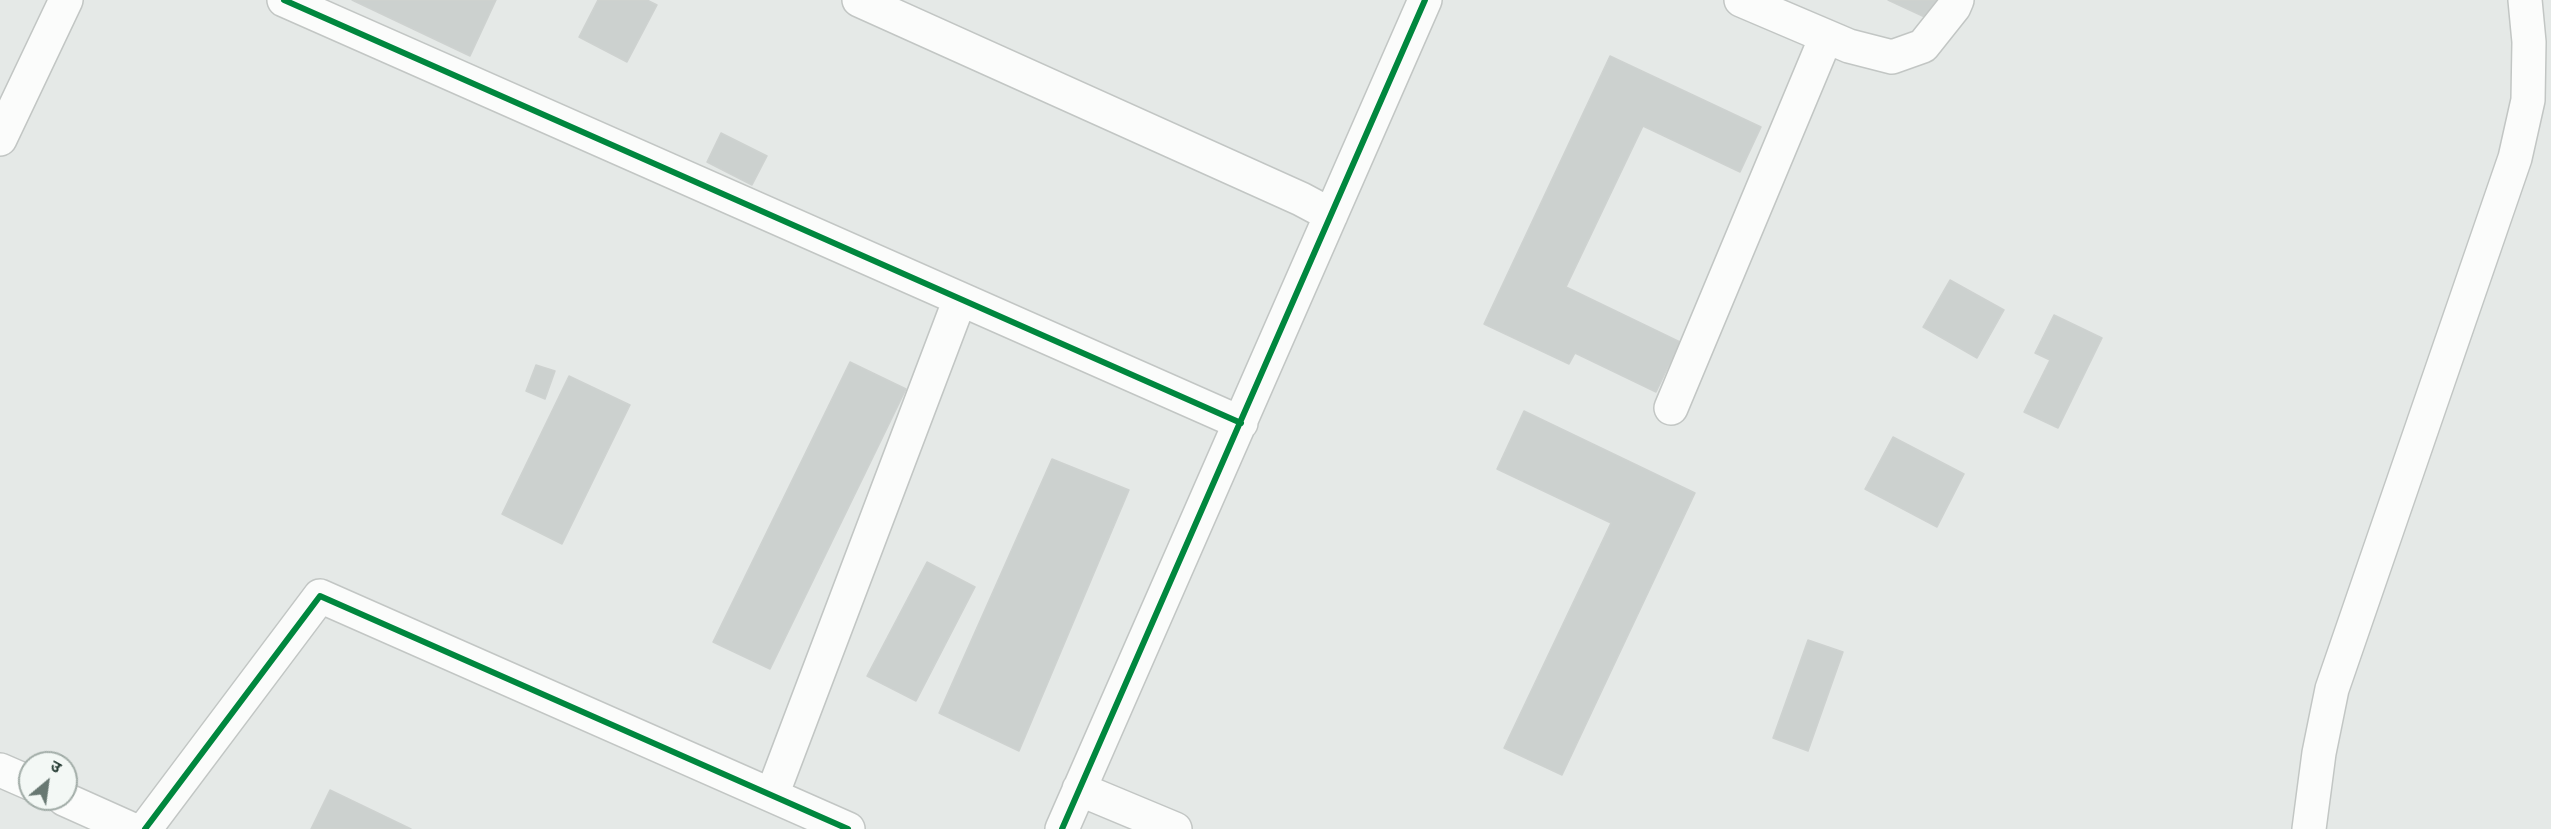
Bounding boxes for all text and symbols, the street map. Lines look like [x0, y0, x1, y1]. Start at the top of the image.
north arrow [18, 751, 78, 811]
text: उ [47, 756, 65, 777]

